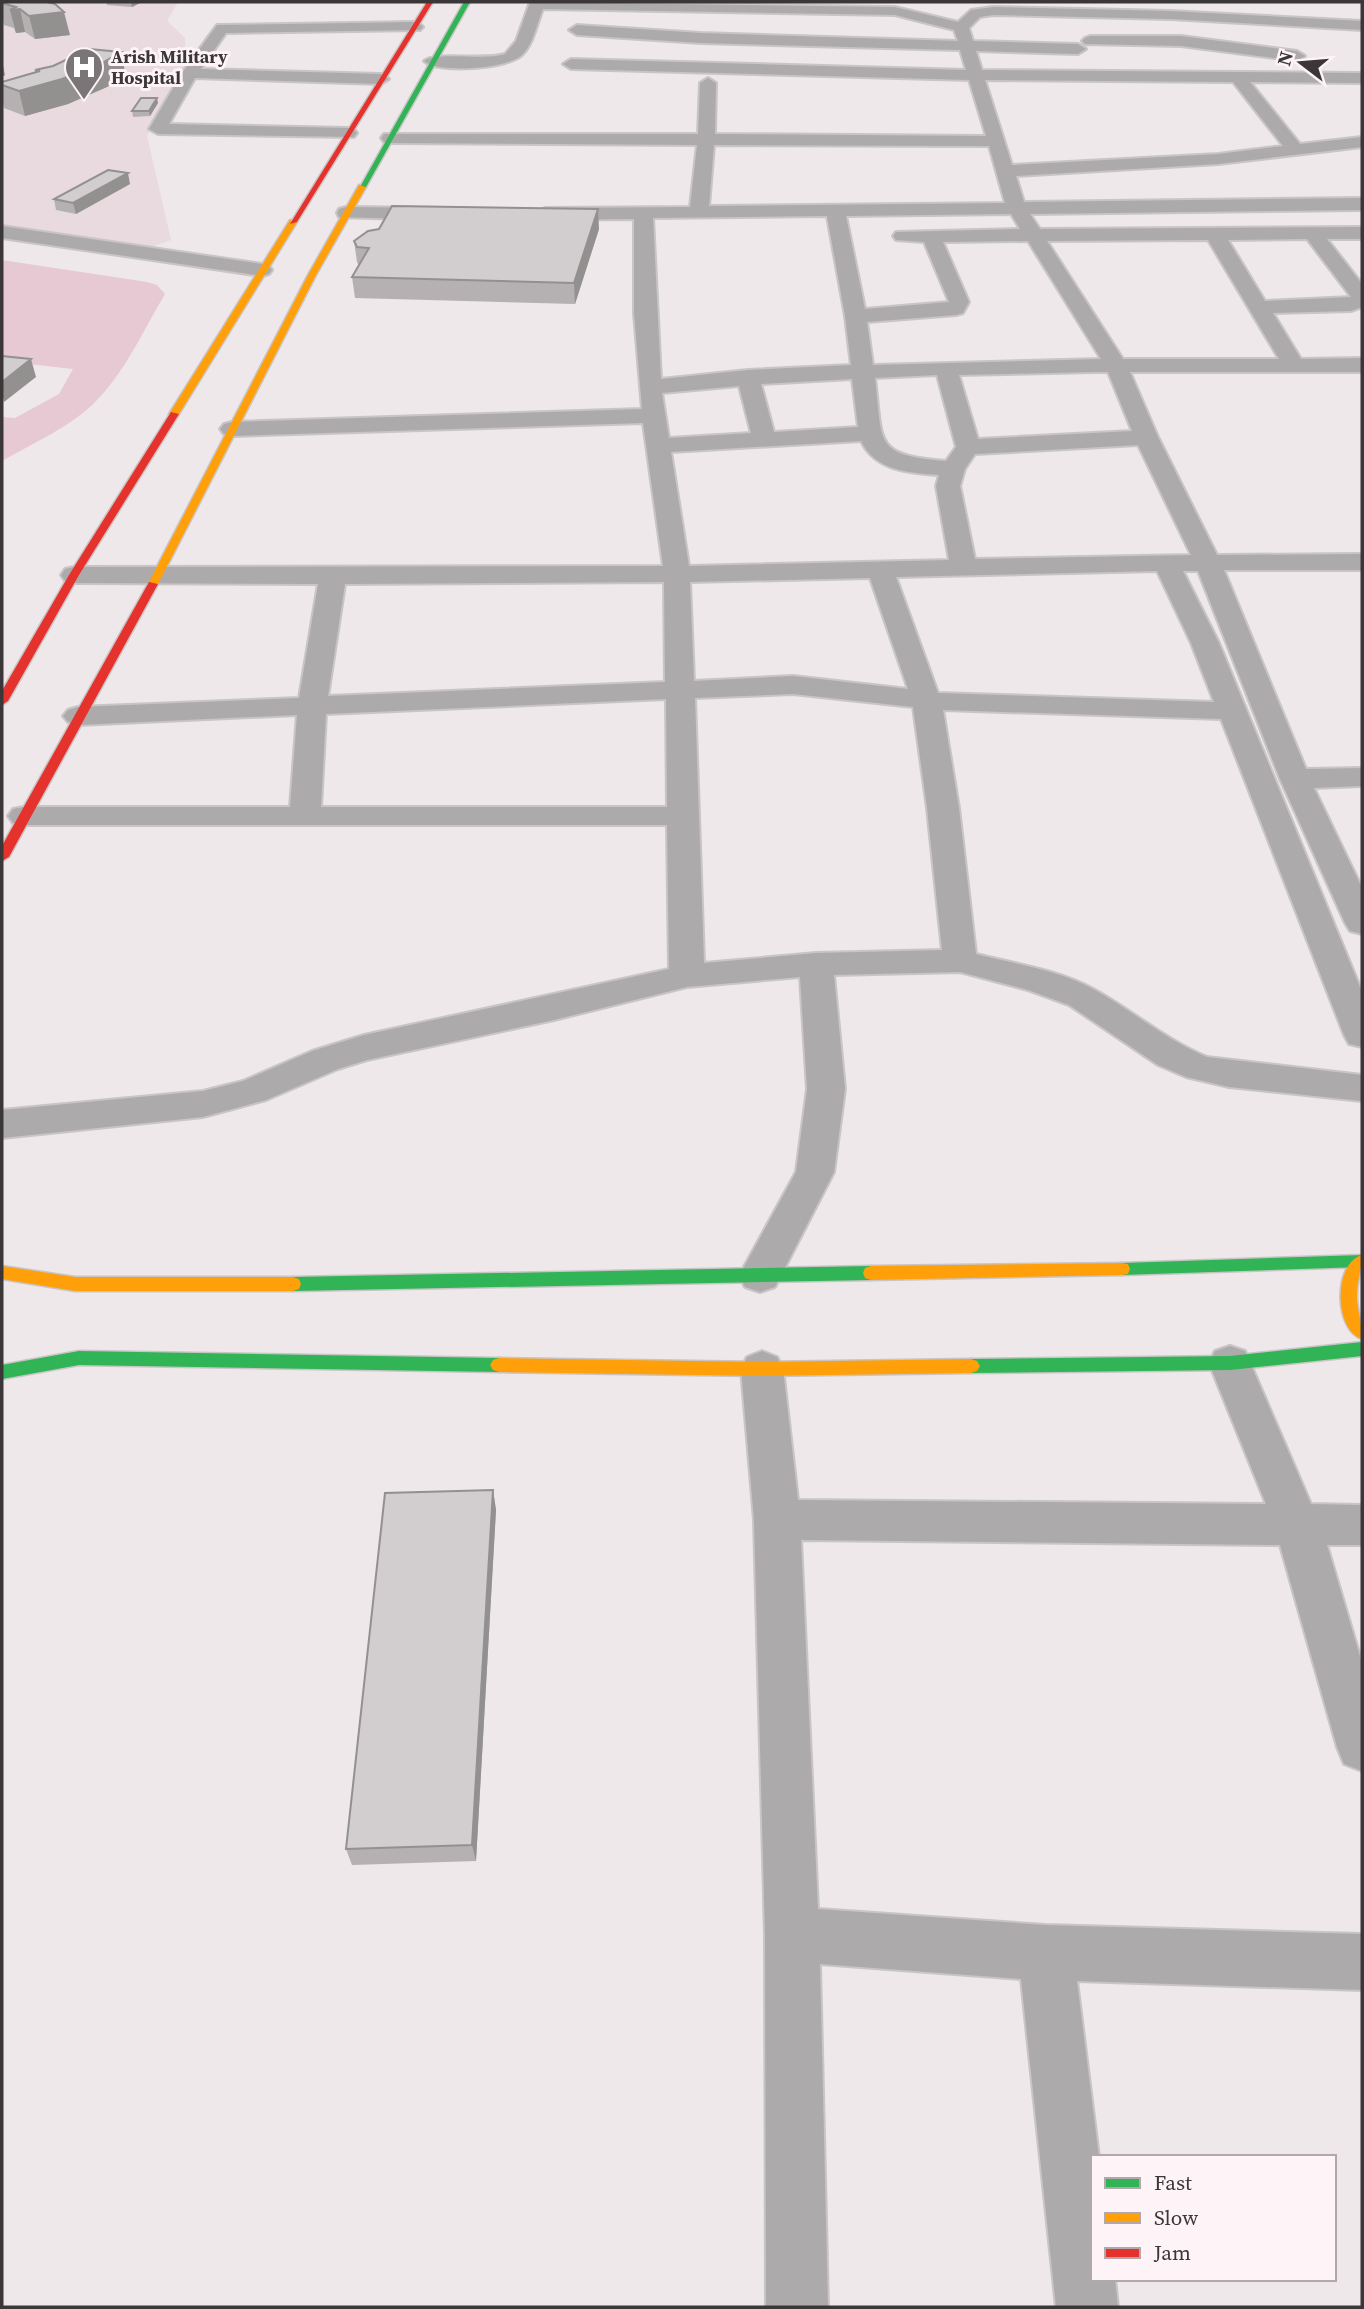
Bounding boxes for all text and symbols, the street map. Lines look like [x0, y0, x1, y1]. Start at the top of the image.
north arrow [1266, 28, 1336, 98]
place label: Arish Military Hospital [111, 44, 228, 90]
hospital icon: Arish Military Hospital [63, 46, 105, 101]
text: N [1270, 48, 1299, 69]
legend [1091, 2155, 1336, 2281]
text: Fast [1154, 2168, 1192, 2197]
text: Slow [1154, 2203, 1198, 2232]
text: Jam [1153, 2238, 1191, 2267]

